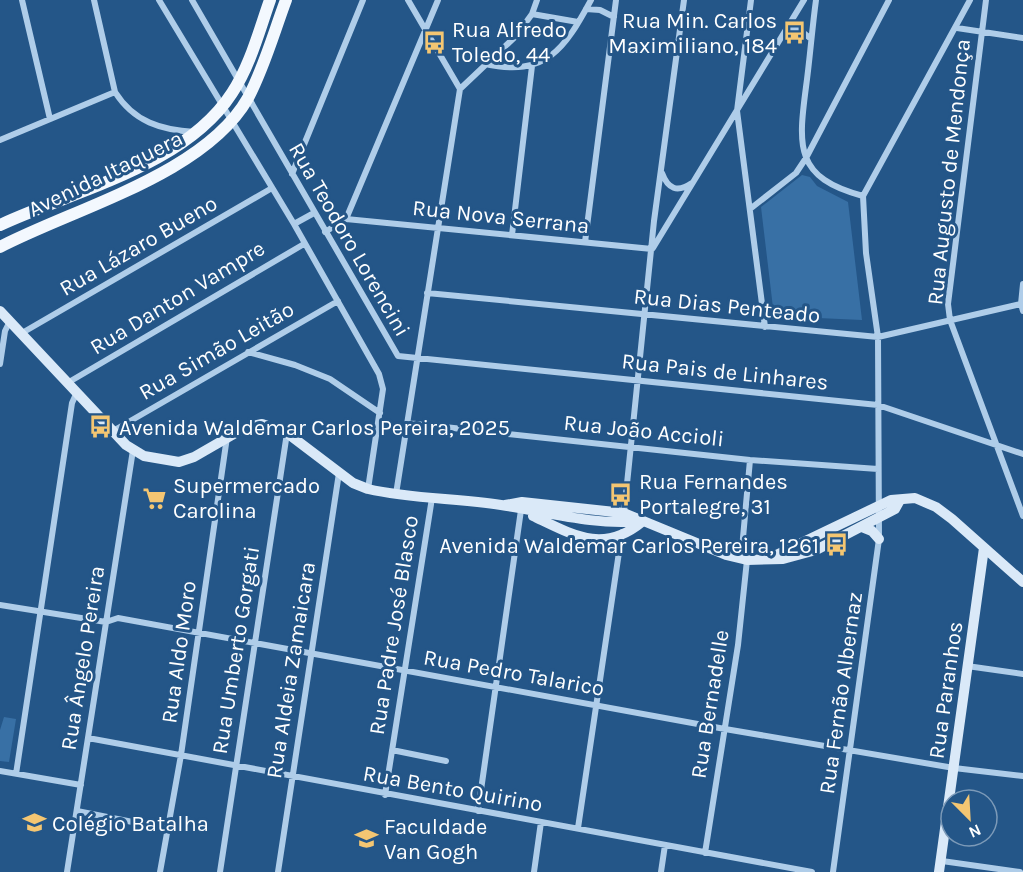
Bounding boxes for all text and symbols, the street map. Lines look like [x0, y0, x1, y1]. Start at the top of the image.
place label: Rua Min. Carlos Maximiliano, 184 [608, 8, 777, 59]
place label: Rua Alfredo Toledo, 44 [452, 17, 567, 68]
bus stop icon: Rua Min. Carlos Maximiliano, 184 [782, 20, 808, 46]
bus stop icon: Rua Alfredo Toledo, 44 [421, 29, 447, 55]
street label: Rua Augusto de Mendonça [922, 38, 976, 306]
street label: Avenida Itaquera [24, 125, 187, 223]
street label: Rua Teodoro Lorencini [283, 138, 415, 341]
street label: Rua Lázaro Bueno [55, 190, 222, 302]
street label: Rua Nova Serrana [411, 195, 591, 239]
street label: Rua Danton Vampre [85, 235, 270, 360]
street label: Rua Dias Penteado [632, 283, 822, 329]
street label: Rua Simão Leitão [134, 296, 299, 406]
street label: Rua Pais de Linhares [620, 348, 830, 396]
street label: Rua João Accioli [562, 410, 725, 452]
bus stop icon: Avenida Waldemar Carlos Pereira, 2025 [88, 414, 114, 440]
place label: Avenida Waldemar Carlos Pereira, 2025 [119, 415, 510, 441]
place label: Rua Fernandes Portalegre, 31 [639, 469, 788, 520]
place label: Supermercado Carolina [173, 473, 320, 524]
bus stop icon: Rua Fernandes Portalegre, 31 [608, 481, 634, 507]
supermarket icon: Supermercado Carolina [142, 485, 168, 511]
street label: Rua Padre José Blasco [364, 514, 424, 737]
bus stop icon: Avenida Waldemar Carlos Pereira, 1261 [824, 532, 850, 558]
place label: Avenida Waldemar Carlos Pereira, 1261 [439, 533, 819, 559]
street label: Rua Umberto Gorgati [207, 544, 265, 756]
street label: Rua Aldeia Zamaicara [261, 560, 321, 780]
street label: Rua Ângelo Pereira [56, 564, 110, 752]
street label: Rua Aldo Moro [156, 579, 202, 725]
street label: Rua Fernão Albernaz [814, 590, 868, 796]
street label: Rua Paranhos [923, 620, 969, 761]
street label: Rua Bernadelle [685, 628, 735, 780]
street label: Rua Pedro Talarico [421, 644, 606, 702]
street label: Rua Bento Quirino [361, 760, 545, 818]
north arrow [939, 788, 999, 848]
school or university icon: Colégio Batalha [21, 810, 47, 836]
place label: Colégio Batalha [52, 811, 209, 837]
place label: Faculdade Van Gogh [384, 814, 487, 865]
text: N [966, 820, 984, 842]
school or university icon: Faculdade Van Gogh [353, 826, 379, 852]

